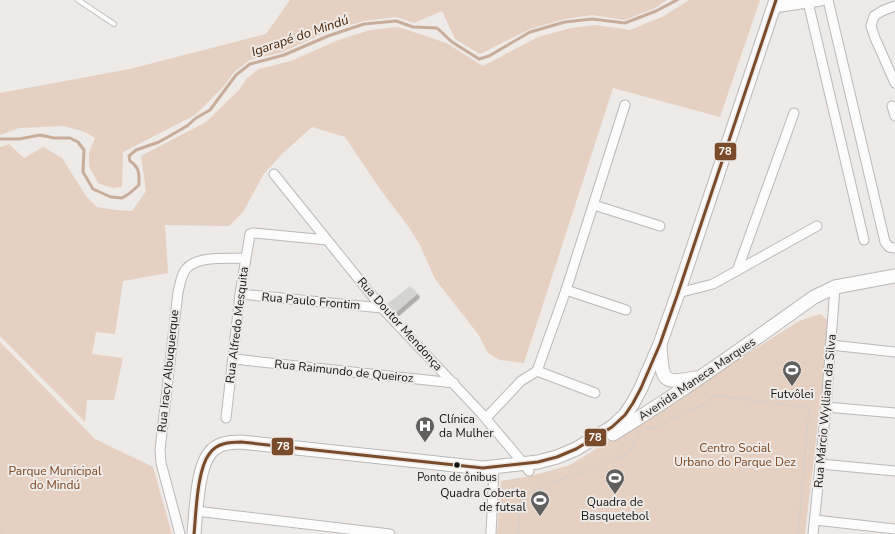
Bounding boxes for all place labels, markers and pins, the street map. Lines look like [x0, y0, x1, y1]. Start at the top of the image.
sports icon: Futvôlei [781, 359, 803, 387]
place label: Futvôlei [771, 386, 813, 402]
place label: Clínica da Mulher [439, 411, 494, 441]
hospital icon: Clínica da Mulher [414, 415, 436, 443]
marker: Ponto de ônibus [452, 460, 462, 470]
sports icon: Quadra de Basquetebol [604, 467, 626, 495]
place label: Ponto de ônibus [417, 470, 497, 485]
place label: Quadra Coberta de futsal [440, 485, 526, 515]
sports icon: Quadra Coberta de futsal [529, 489, 551, 517]
place label: Quadra de Basquetebol [581, 494, 649, 524]

